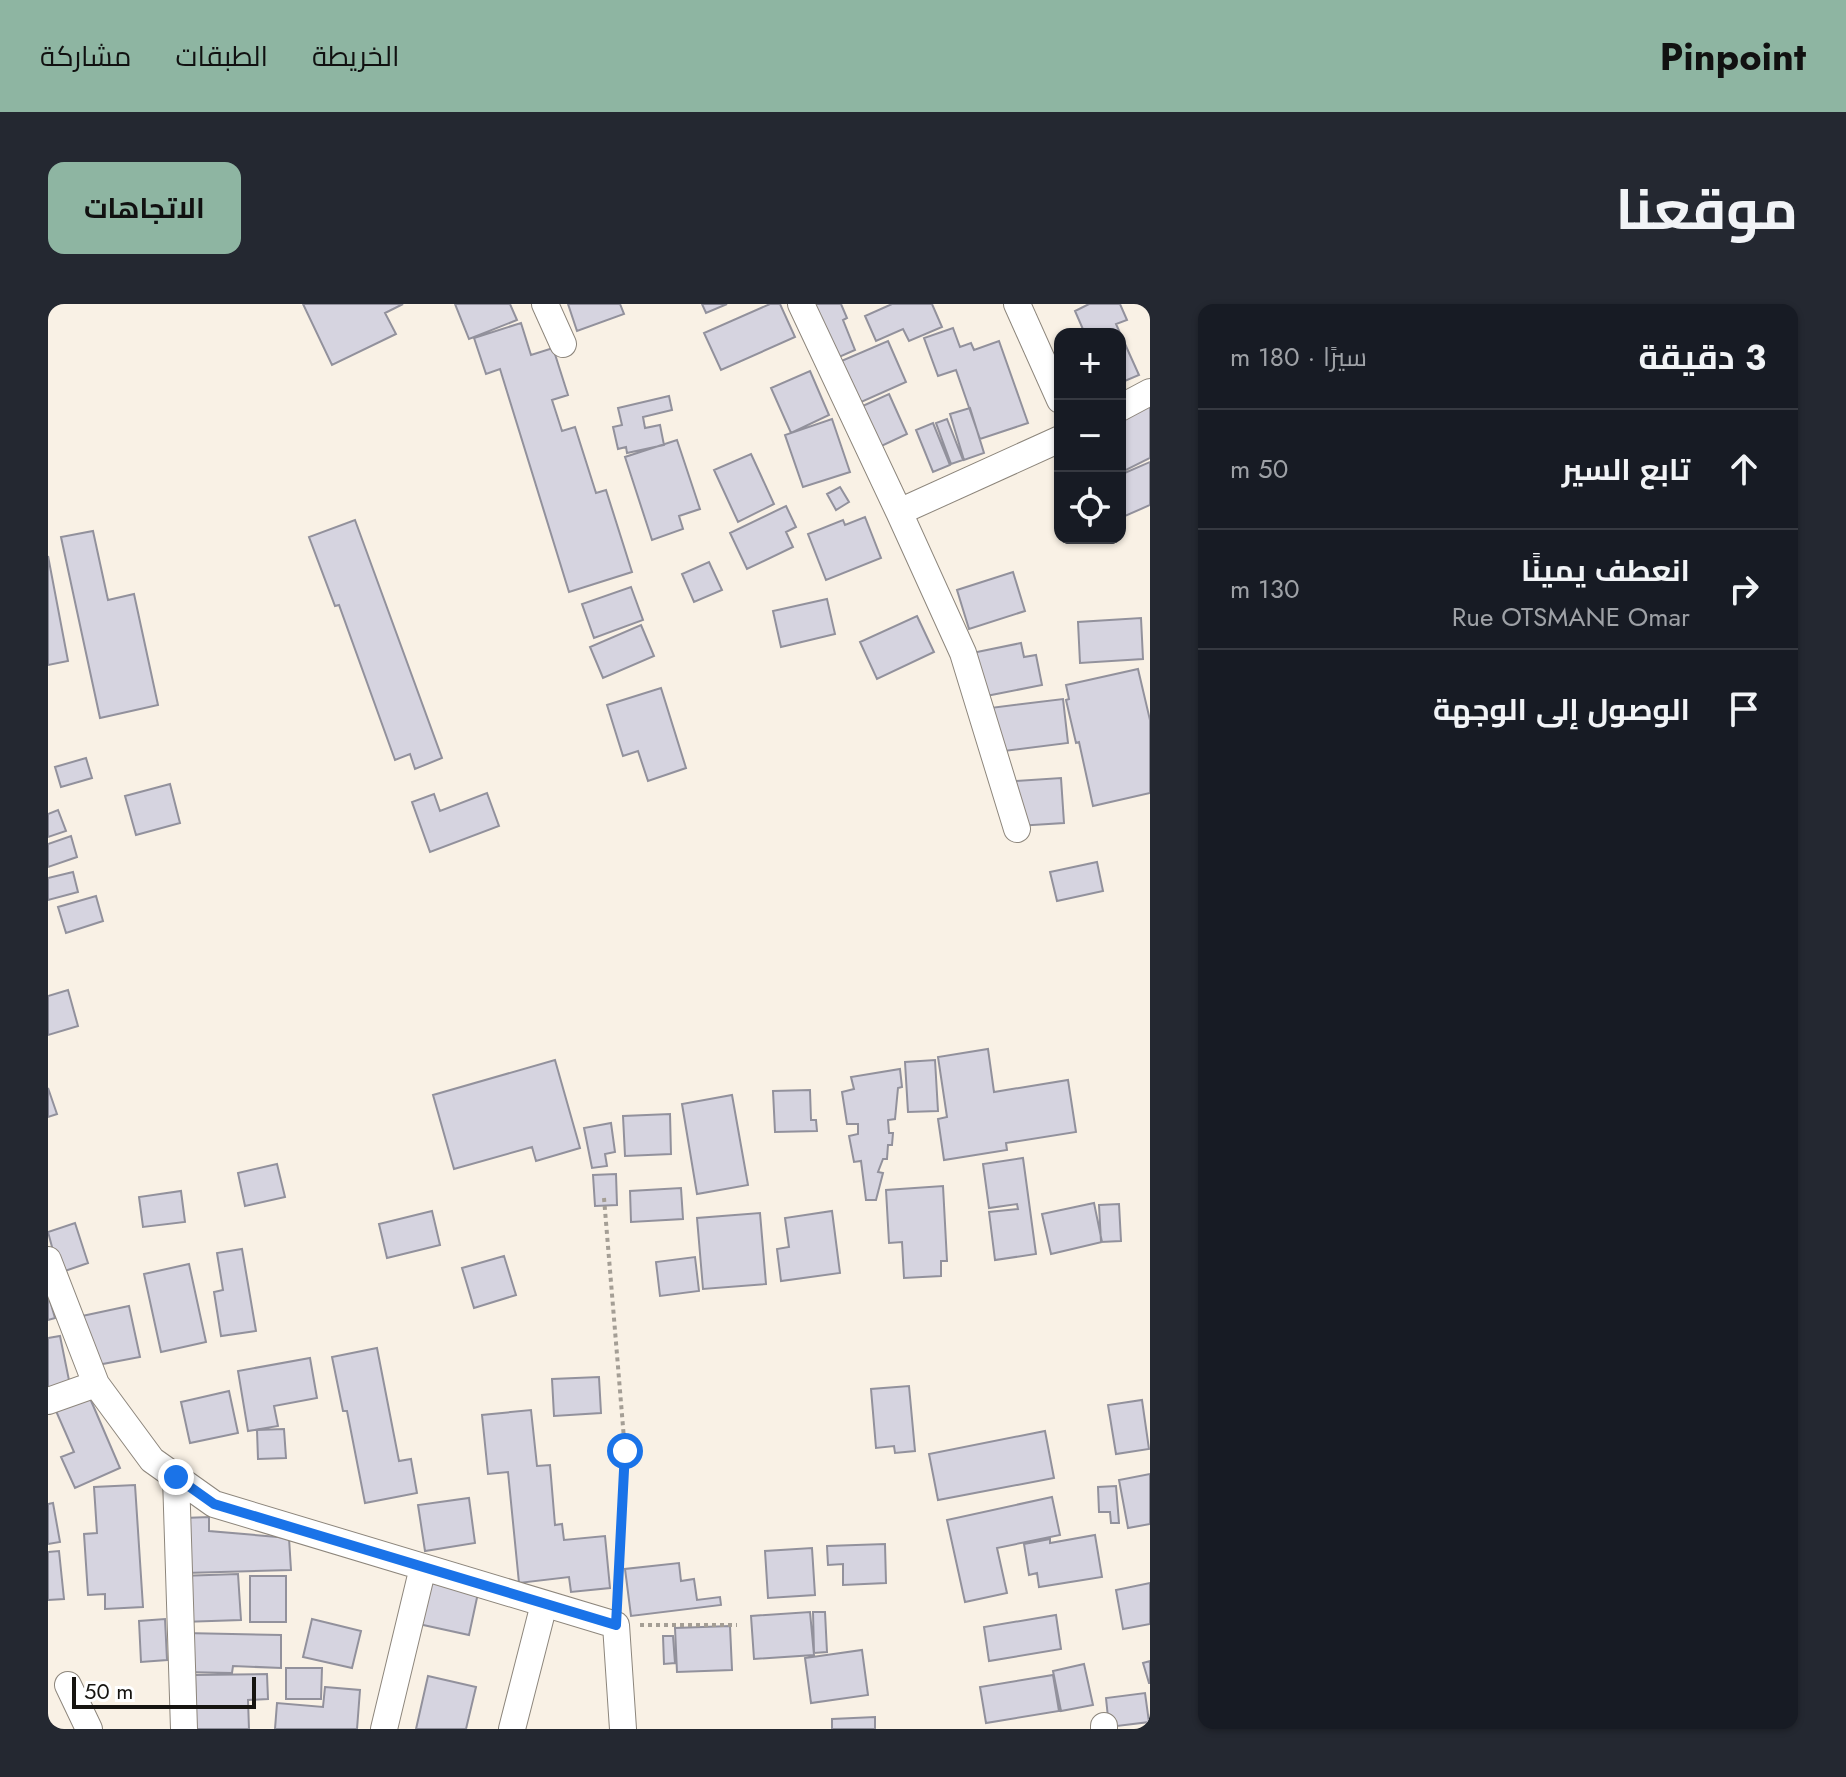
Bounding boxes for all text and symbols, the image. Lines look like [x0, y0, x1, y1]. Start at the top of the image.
text: Pinpoint [1660, 29, 1806, 84]
text: مشاركة [40, 36, 131, 77]
text: الطبقات [175, 36, 268, 77]
text: الخريطة [312, 36, 399, 77]
button: الاتجاهات [48, 162, 241, 254]
text: موقعنا [1615, 169, 1798, 250]
map controls [1054, 328, 1126, 544]
button: + [1054, 328, 1126, 400]
text: 3 دقيقة [1639, 333, 1766, 382]
text: سيرًا · 180 m [1230, 338, 1367, 376]
button: − [1054, 400, 1126, 472]
icon: ahead [1722, 447, 1766, 491]
text: تابع السير [1562, 448, 1690, 491]
text: 50 m [1230, 450, 1288, 488]
button: locate [1054, 472, 1126, 544]
text: انعطف يمينًا [1521, 549, 1690, 592]
icon: right [1722, 567, 1766, 611]
text: 130 m [1230, 570, 1300, 608]
text: Rue OTSMANE Omar [1452, 598, 1690, 636]
icon: arrive [1722, 687, 1766, 731]
text: الوصول إلى الوجهة [1433, 688, 1690, 731]
route start [607, 1433, 643, 1469]
route end [158, 1459, 194, 1495]
scale bar [72, 1673, 256, 1709]
text: 50 m [84, 1675, 133, 1707]

